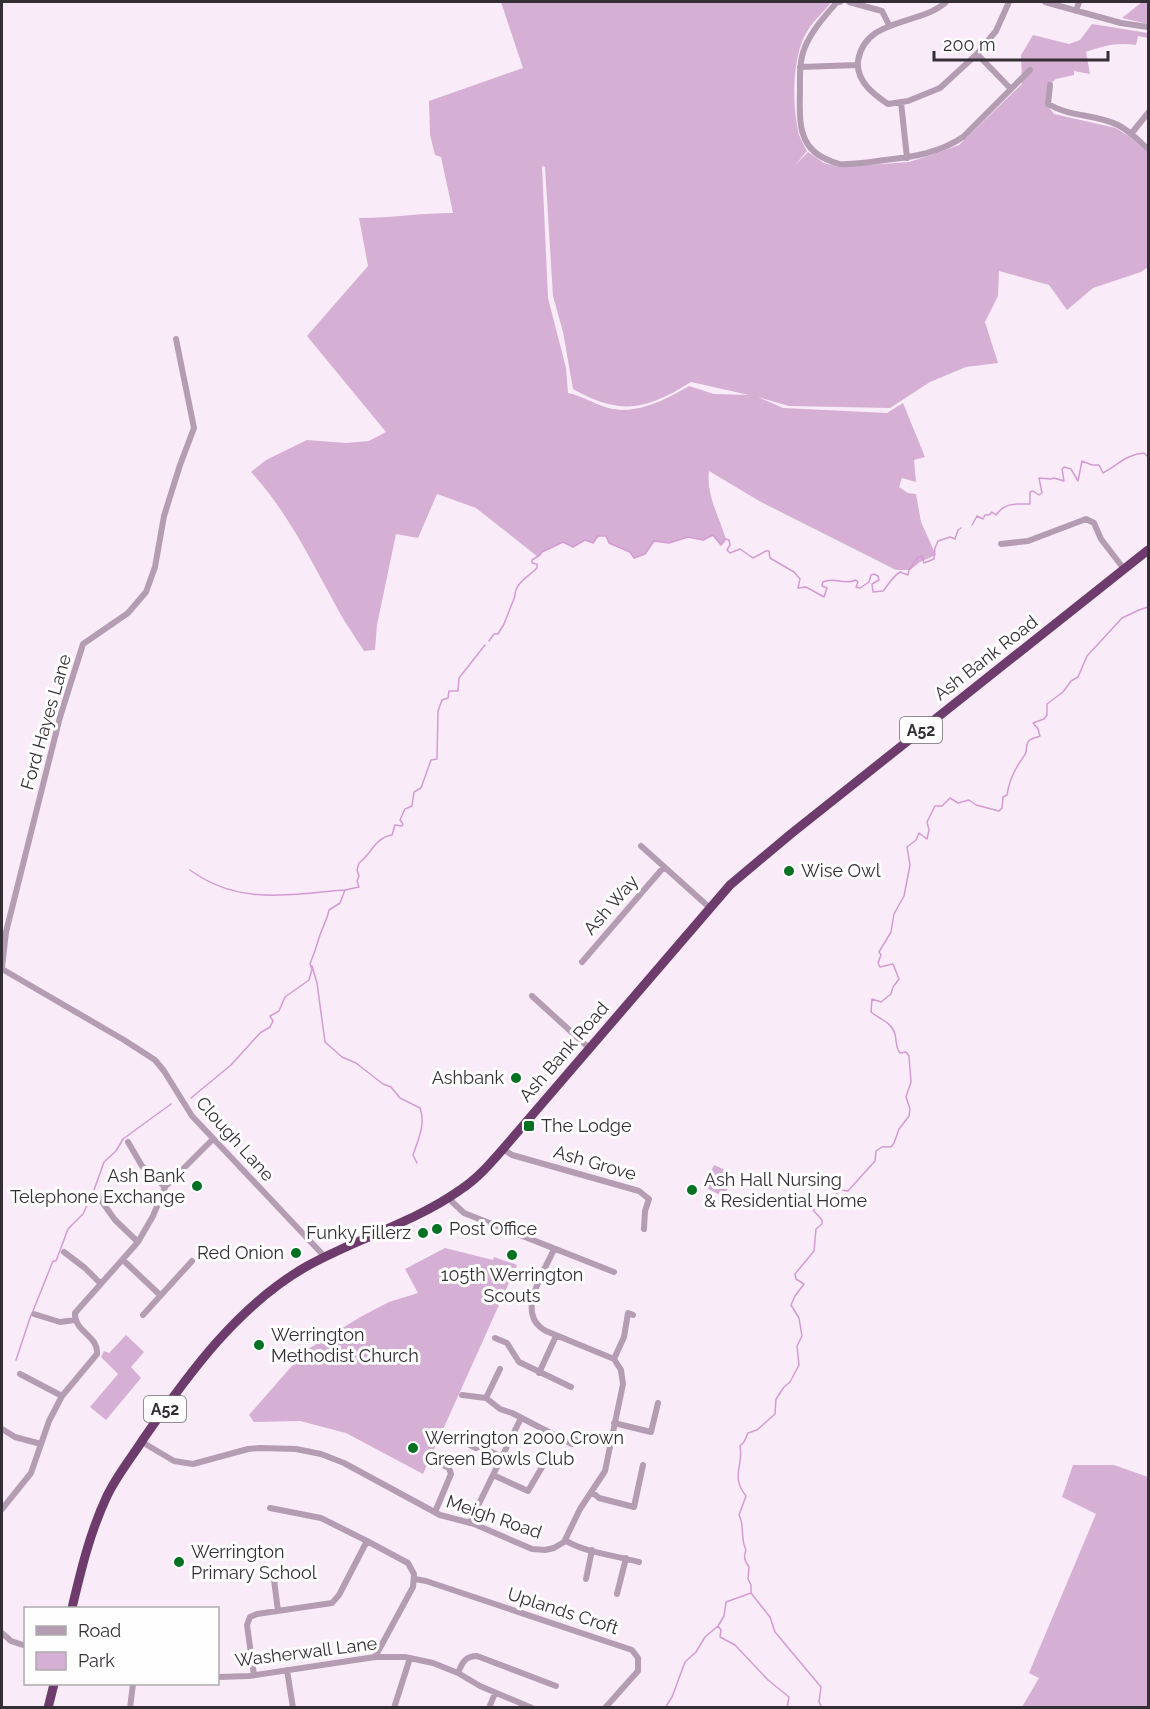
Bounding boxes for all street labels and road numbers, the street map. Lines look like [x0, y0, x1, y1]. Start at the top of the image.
street label: Ash Bank Road [930, 611, 1042, 704]
street label: Ford Hayes Lane [16, 651, 75, 792]
road number: A52 [900, 717, 942, 743]
street label: Ash Way [579, 870, 642, 939]
street label: Ash Bank Road [515, 997, 613, 1106]
street label: Clough Lane [192, 1092, 279, 1185]
street label: Ash Grove [551, 1141, 639, 1184]
road number: A52 [144, 1396, 186, 1422]
street label: Meigh Road [444, 1490, 545, 1543]
street label: Uplands Croft [505, 1583, 621, 1638]
street label: Washerwall Lane [234, 1632, 379, 1671]

